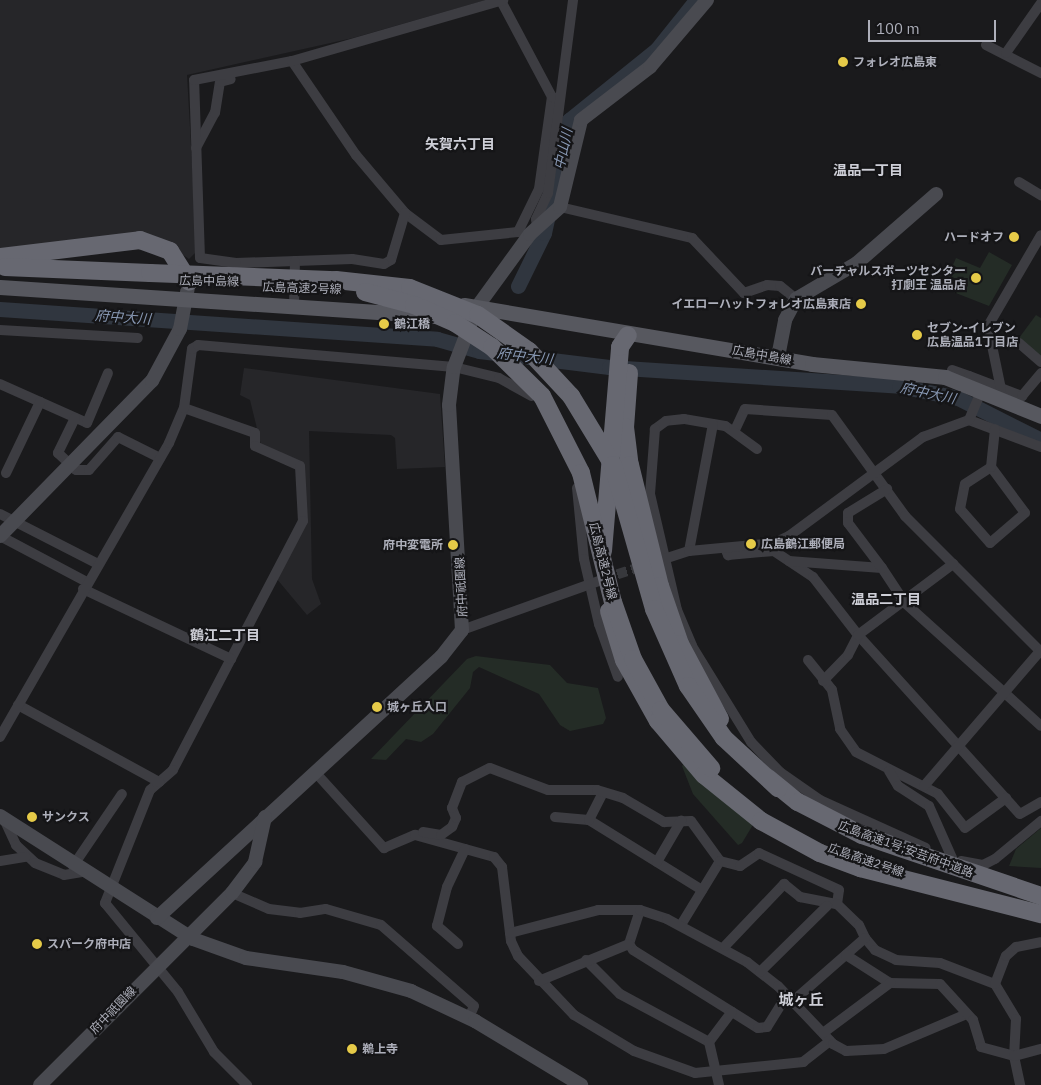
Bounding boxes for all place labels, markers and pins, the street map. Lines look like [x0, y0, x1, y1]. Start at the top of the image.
place label: フォレオ広島東 [853, 55, 937, 69]
marker: フォレオ広島東 [837, 56, 849, 68]
place label: ハードオフ [944, 230, 1004, 244]
marker: ハードオフ [1008, 231, 1020, 243]
place label: バーチャルスポーツセンター 打劇王 温品店 [810, 264, 966, 292]
marker: バーチャルスポーツセンター 打劇王 温品店 [970, 272, 982, 284]
place label: イエローハットフォレオ広島東店 [671, 297, 851, 311]
marker: イエローハットフォレオ広島東店 [855, 298, 867, 310]
place label: 鶴江橋 [394, 317, 430, 331]
marker: 鶴江橋 [378, 318, 390, 330]
place label: セブン‐イレブン 広島温品1丁目店 [927, 321, 1018, 349]
marker: セブン‐イレブン 広島温品1丁目店 [911, 329, 923, 341]
place label: 広島鶴江郵便局 [761, 537, 845, 551]
place label: 府中変電所 [383, 538, 443, 552]
marker: 広島鶴江郵便局 [745, 538, 757, 550]
marker: 府中変電所 [447, 539, 459, 551]
place label: 城ヶ丘入口 [387, 700, 447, 714]
marker: 城ヶ丘入口 [371, 701, 383, 713]
place label: サンクス [42, 810, 90, 824]
marker: サンクス [26, 811, 38, 823]
place label: スパーク府中店 [47, 937, 131, 951]
marker: スパーク府中店 [31, 938, 43, 950]
place label: 鵜上寺 [362, 1042, 398, 1056]
marker: 鵜上寺 [346, 1043, 358, 1055]

